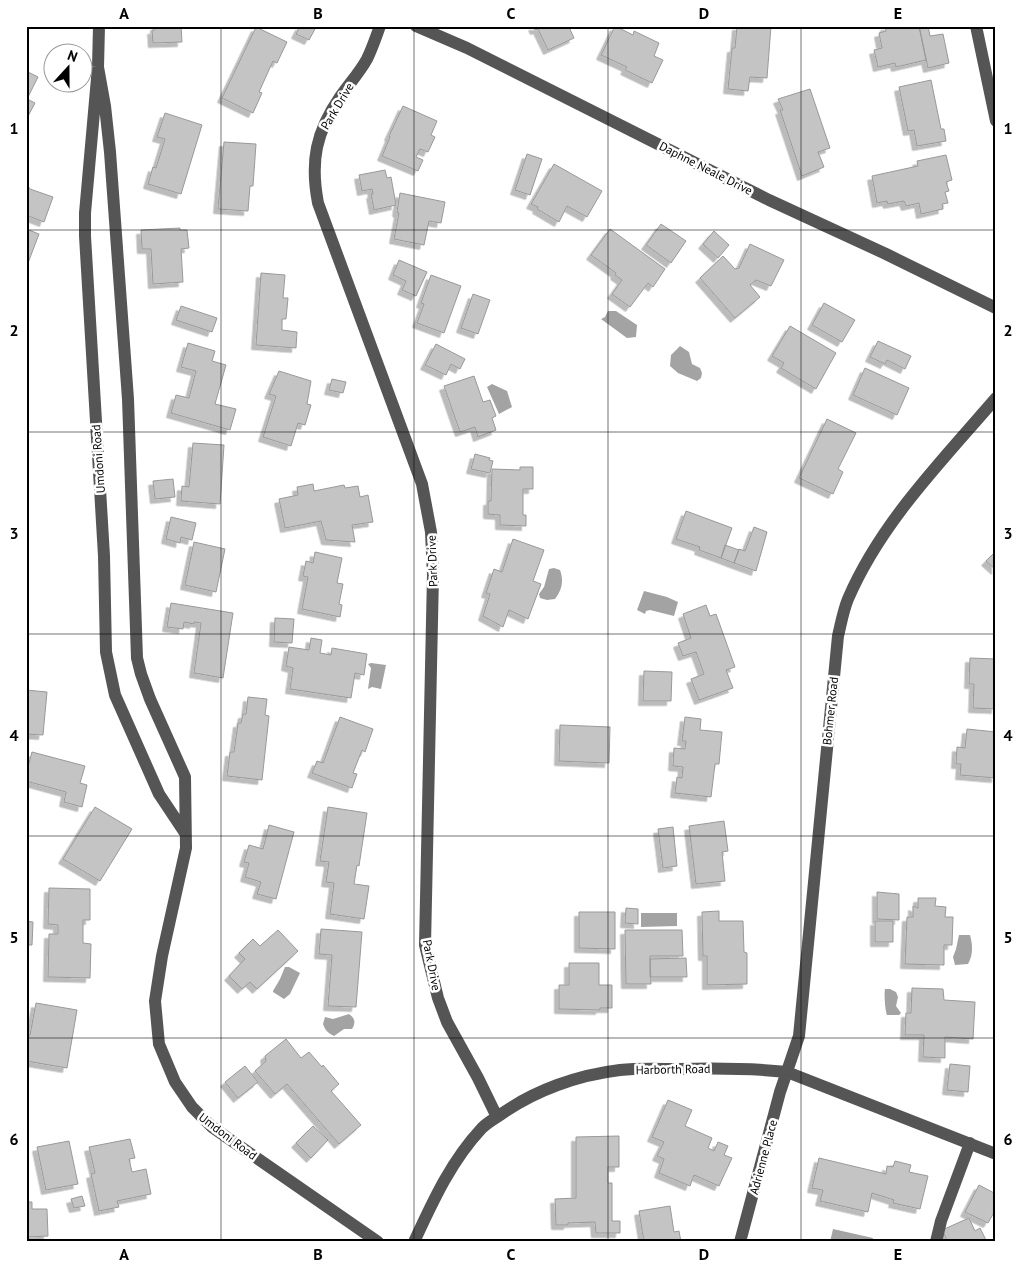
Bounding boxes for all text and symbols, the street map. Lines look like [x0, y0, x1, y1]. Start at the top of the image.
text: A [119, 3, 129, 23]
text: B [313, 3, 323, 23]
text: C [507, 3, 516, 23]
text: D [699, 3, 709, 23]
text: E [894, 3, 902, 23]
north arrow [42, 42, 92, 92]
text: N [65, 46, 80, 66]
street label: Park Drive [317, 80, 357, 132]
text: 1 [9, 118, 19, 138]
text: 1 [1003, 118, 1013, 138]
street label: Daphne Neale Drive [657, 138, 755, 198]
text: 2 [9, 320, 19, 340]
text: 2 [1003, 320, 1013, 340]
street label: Umdoni Road [88, 424, 108, 494]
text: 3 [9, 523, 19, 543]
text: 3 [1003, 523, 1013, 543]
street label: Park Drive [424, 535, 440, 587]
street label: Bohmer Road [819, 676, 841, 746]
text: 4 [9, 725, 19, 745]
text: 4 [1003, 725, 1013, 745]
text: 5 [9, 927, 19, 947]
text: 5 [1003, 927, 1013, 947]
street label: Park Drive [420, 938, 444, 992]
street label: Harborth Road [636, 1061, 710, 1077]
street label: Umdoni Road [196, 1109, 260, 1163]
street label: Adrienne Place [746, 1118, 780, 1196]
text: 6 [9, 1129, 19, 1149]
text: 6 [1003, 1129, 1013, 1149]
text: A [119, 1244, 129, 1264]
text: B [313, 1244, 323, 1264]
text: C [507, 1244, 516, 1264]
text: D [699, 1244, 709, 1264]
text: E [894, 1244, 902, 1264]

